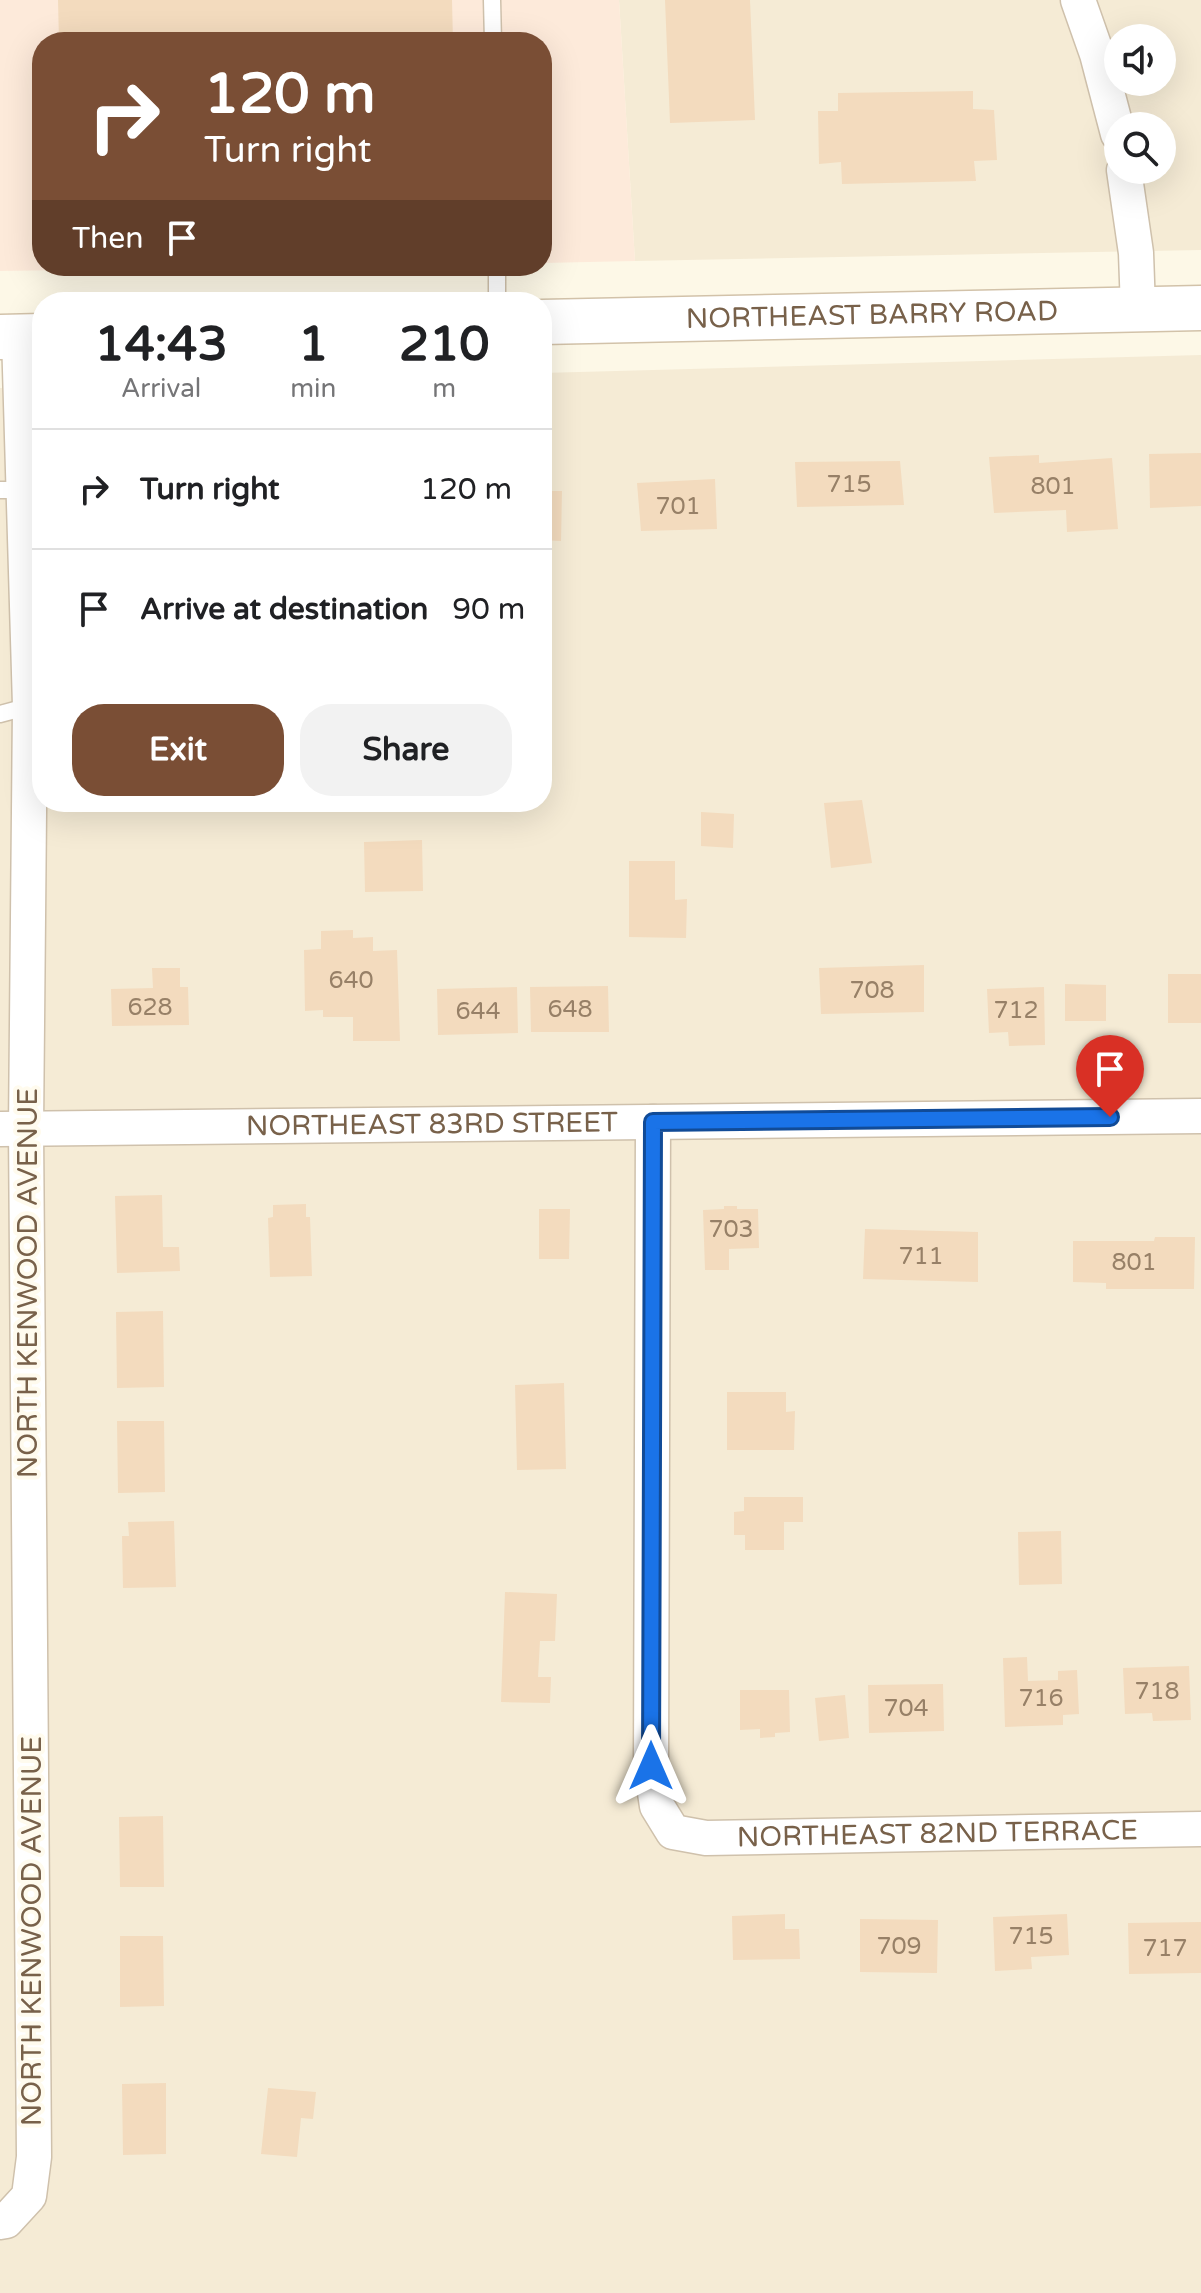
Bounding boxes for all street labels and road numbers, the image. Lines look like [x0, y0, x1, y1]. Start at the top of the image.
street label: NORTHEAST BARRY ROAD [685, 294, 1058, 336]
street label: NORTH KENWOOD AVENUE [11, 1088, 45, 1478]
street label: NORTHEAST 83RD STREET [246, 1105, 618, 1143]
street label: NORTH KENWOOD AVENUE [15, 1736, 49, 2126]
street label: NORTHEAST 82ND TERRACE [736, 1813, 1138, 1854]

